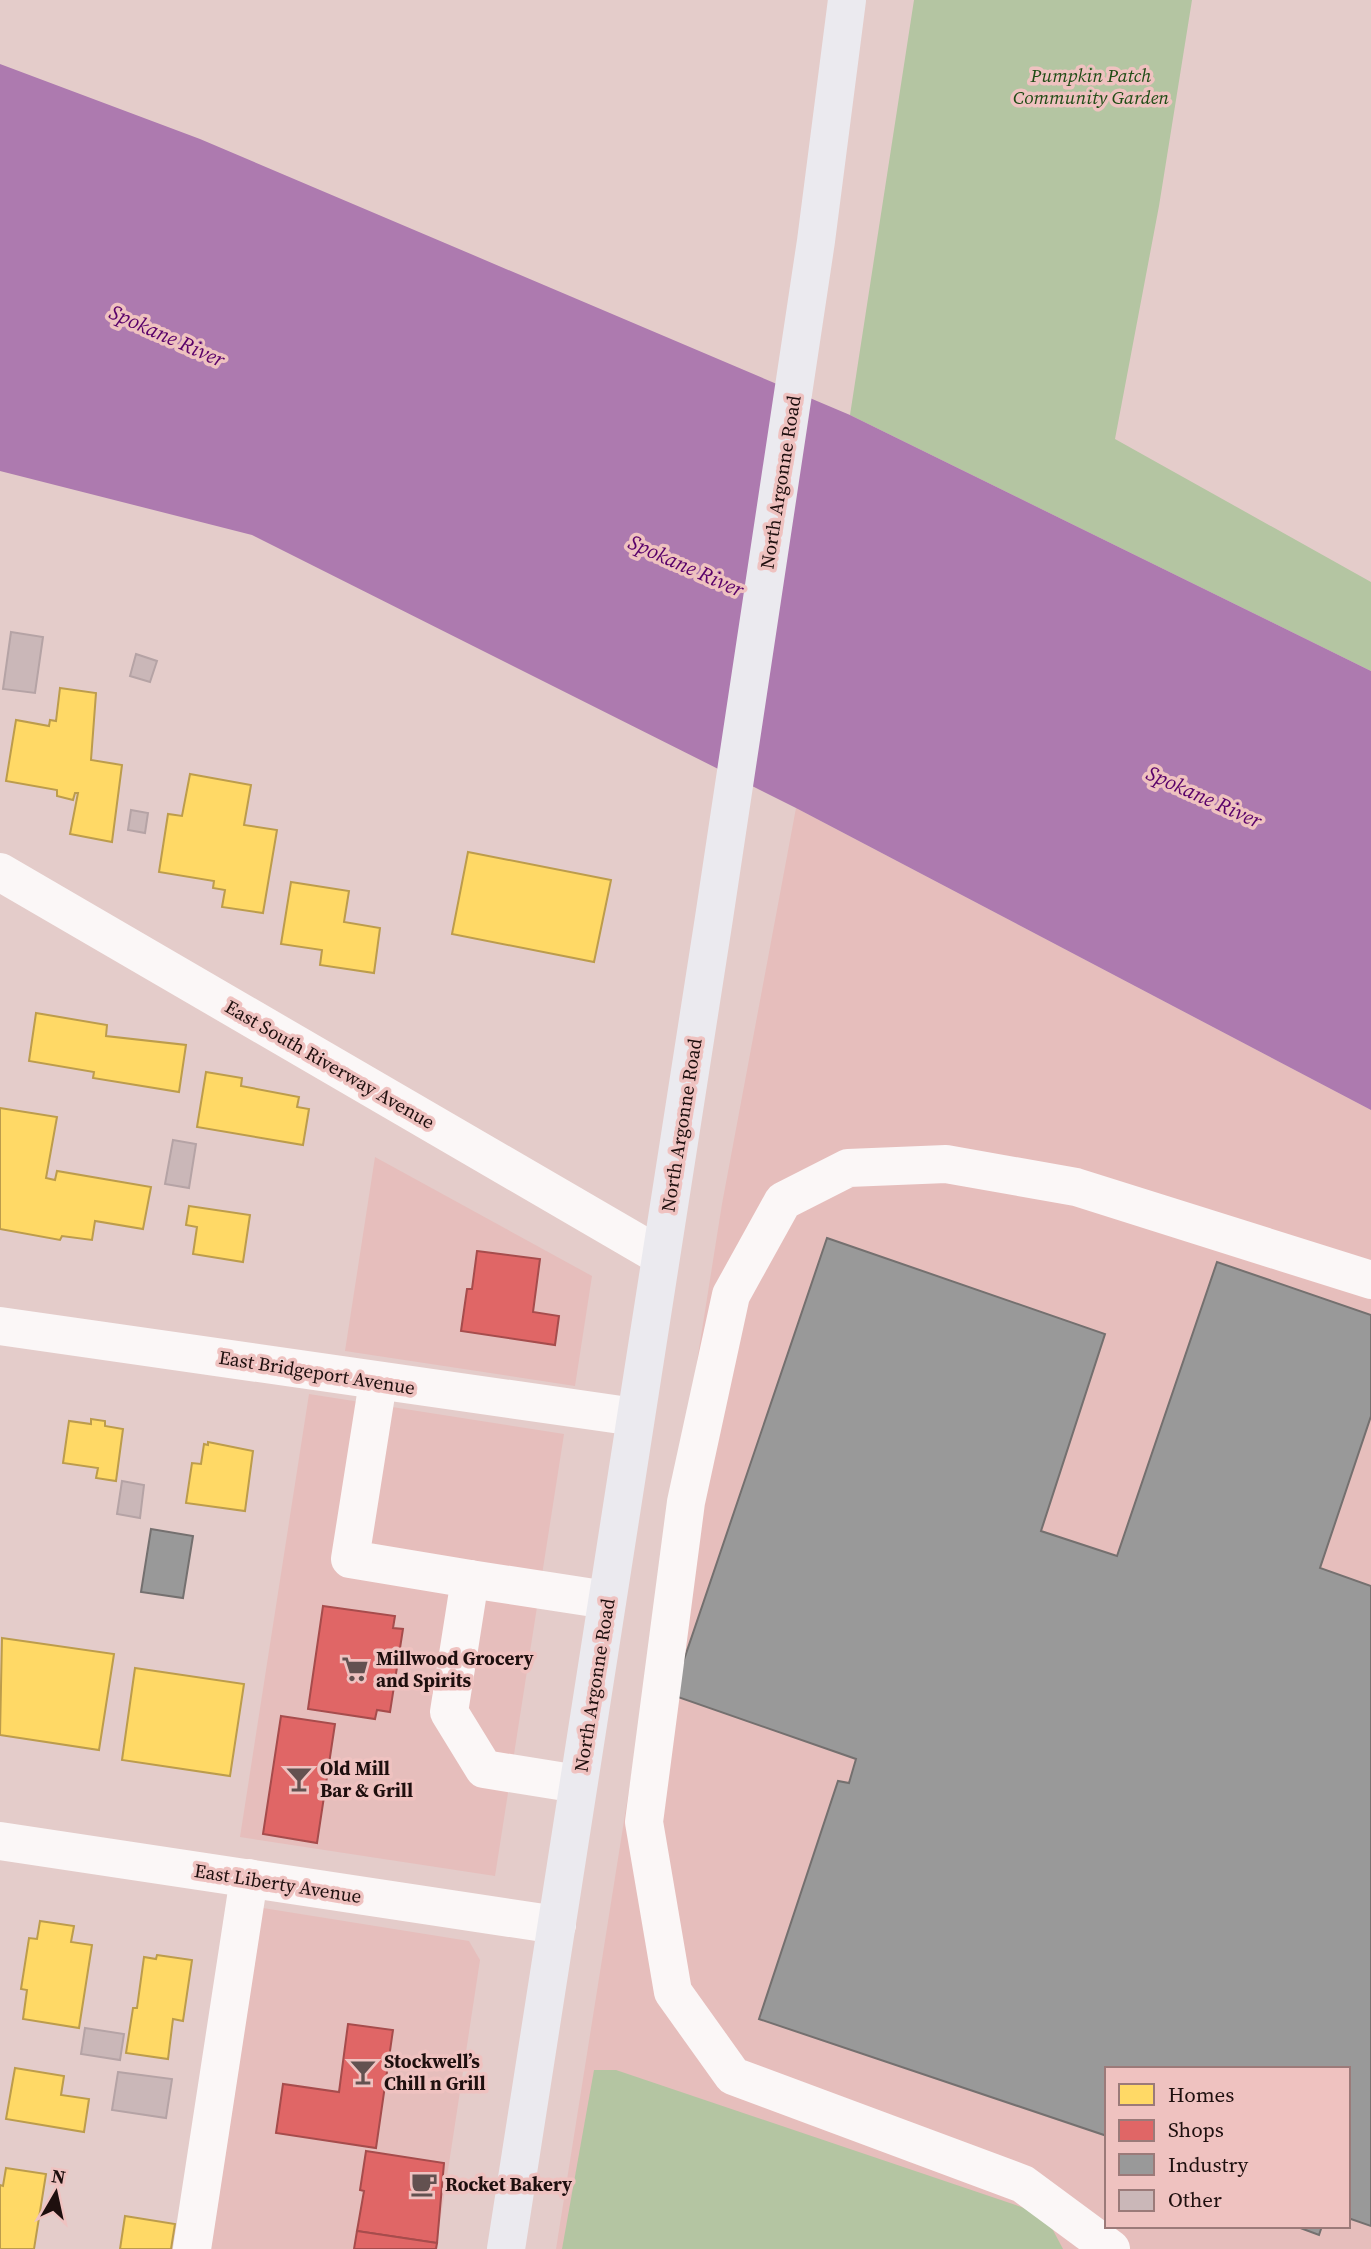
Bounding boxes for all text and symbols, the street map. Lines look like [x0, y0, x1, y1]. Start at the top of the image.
park label: Pumpkin Patch Community Garden [1013, 62, 1169, 110]
water label: Spokane River [105, 297, 230, 374]
street label: North Argonne Road [753, 393, 807, 571]
water label: Spokane River [624, 527, 749, 604]
water label: Spokane River [1142, 758, 1267, 835]
street label: East South Riverway Avenue [220, 993, 440, 1135]
street label: North Argonne Road [654, 1036, 708, 1214]
street label: East Bridgeport Avenue [217, 1344, 417, 1400]
street label: North Argonne Road [567, 1596, 621, 1774]
place label: Millwood Grocery and Spirits [376, 1645, 535, 1693]
supermarket icon: Millwood Grocery and Spirits [340, 1654, 370, 1684]
place label: Old Mill Bar & Grill [320, 1755, 413, 1803]
bar icon: Old Mill Bar & Grill [284, 1764, 314, 1794]
street label: East Liberty Avenue [193, 1857, 363, 1909]
place label: Stockwell’s Chill n Grill [384, 2048, 486, 2096]
bar icon: Stockwell’s Chill n Grill [348, 2057, 378, 2087]
legend [1105, 2067, 1350, 2228]
text: Homes [1168, 2080, 1234, 2109]
text: Shops [1168, 2115, 1224, 2144]
text: Industry [1168, 2150, 1248, 2179]
north arrow [21, 2158, 91, 2228]
text: N [50, 2162, 68, 2190]
cafe icon: Rocket Bakery [409, 2169, 439, 2199]
place label: Rocket Bakery [445, 2171, 573, 2197]
text: Other [1168, 2185, 1222, 2214]

